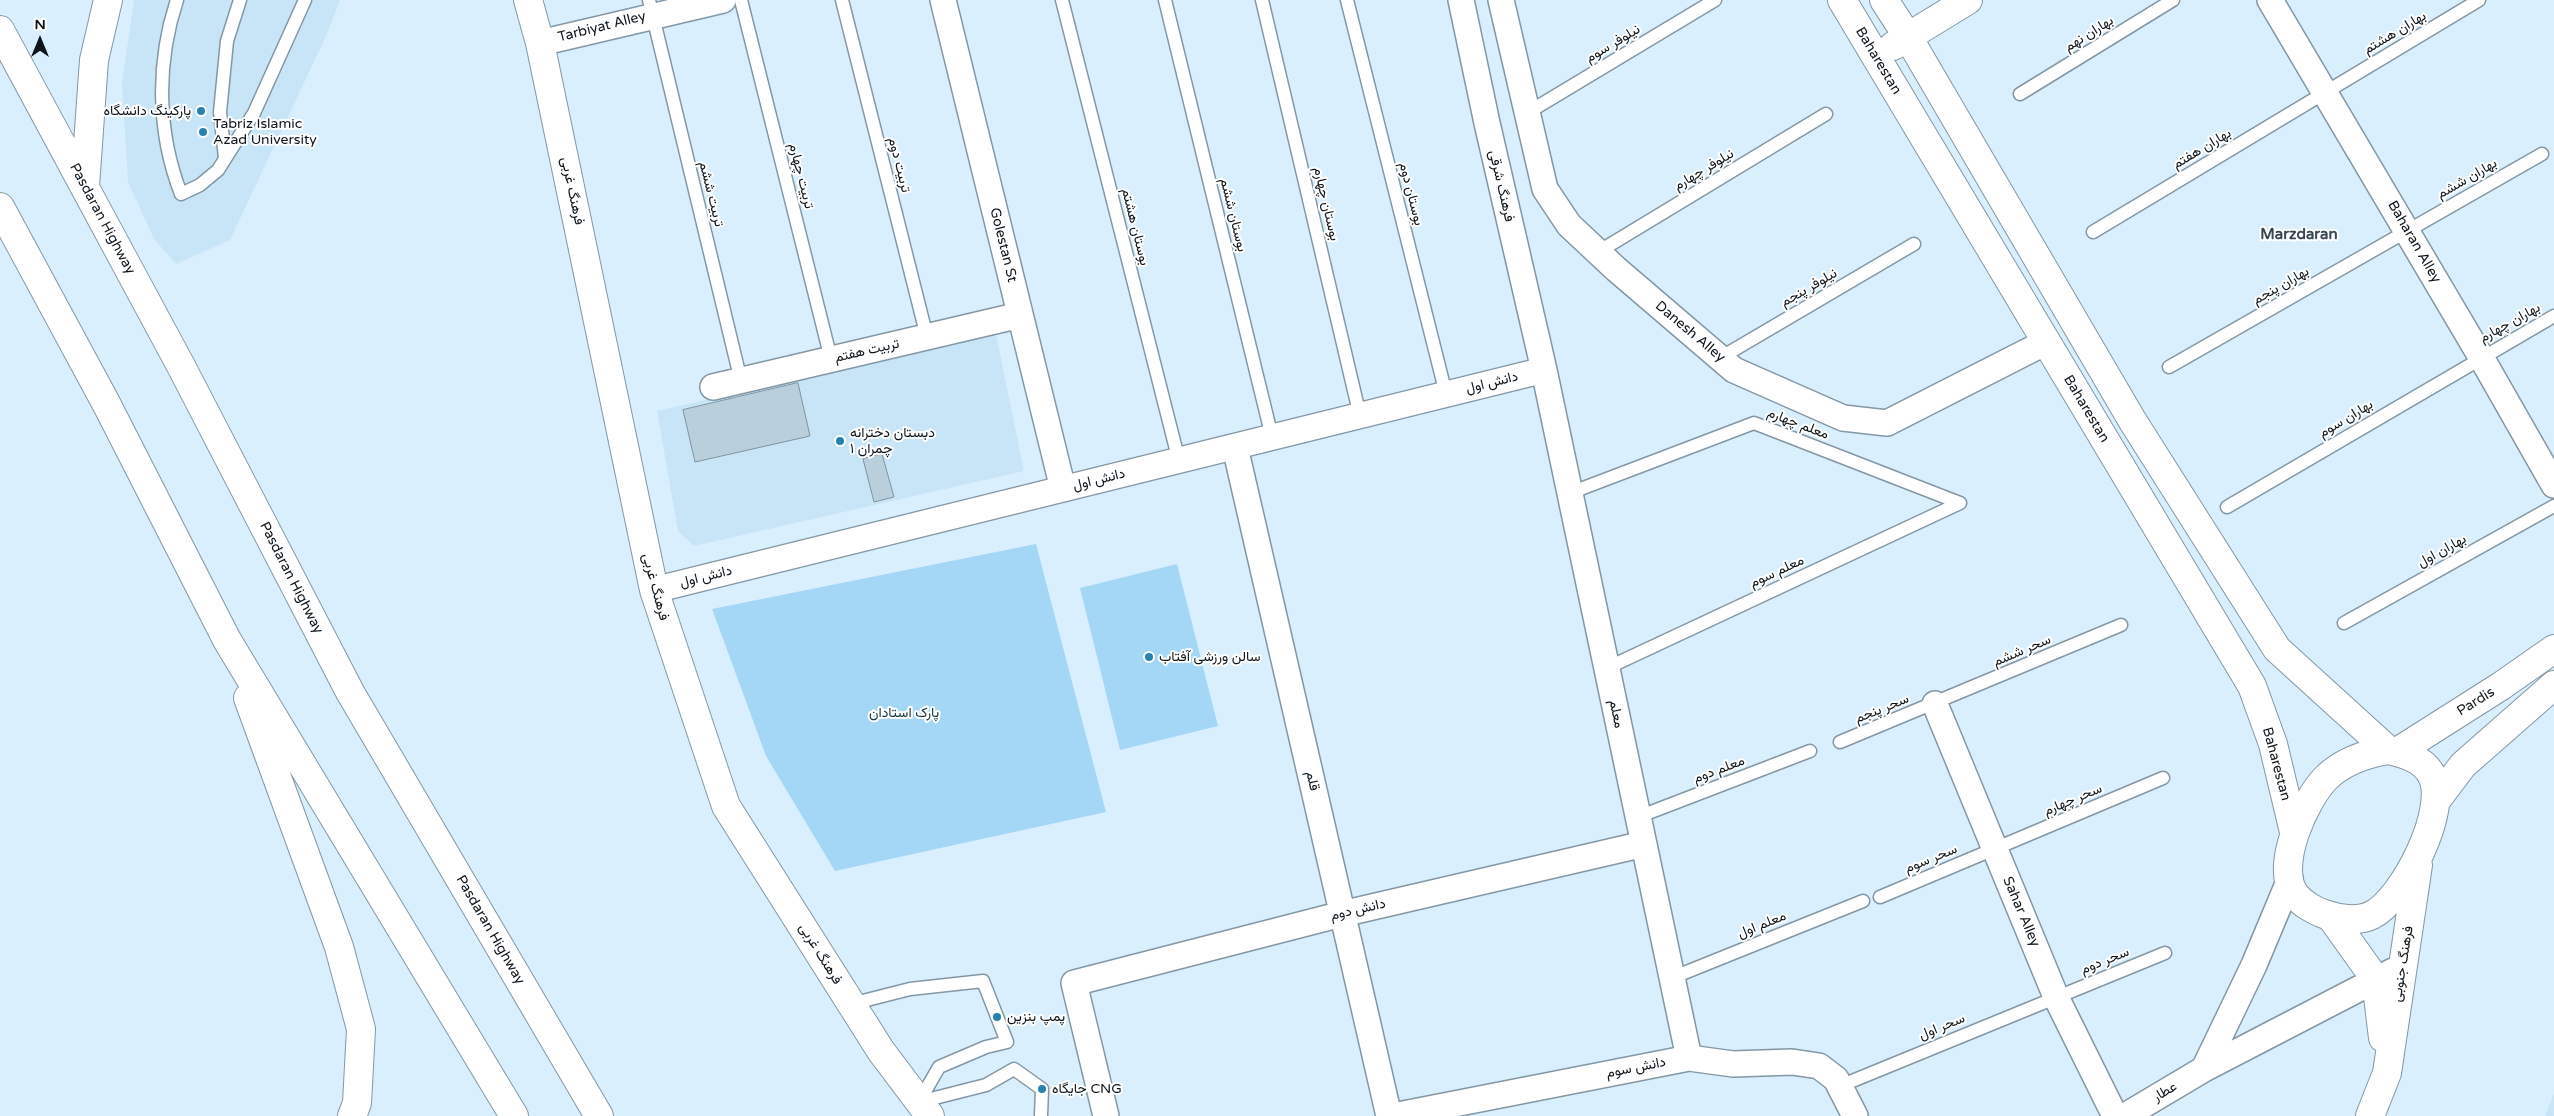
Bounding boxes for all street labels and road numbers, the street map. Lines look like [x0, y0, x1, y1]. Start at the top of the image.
street label: Tarbiyat Alley [556, 8, 648, 46]
street label: بهاران هشتم [2361, 8, 2429, 58]
street label: بهاران نهم [2061, 12, 2117, 56]
street label: نیلوفر سوم [1583, 21, 1643, 67]
street label: Baharestan [1851, 24, 1905, 98]
street label: بهاران هفتم [2170, 125, 2234, 173]
street label: تربیت دوم [884, 136, 914, 194]
street label: تربیت چهارم [785, 141, 817, 211]
street label: نیلوفر چهارم [1671, 145, 1737, 195]
street label: فرهنگ شرقی [1485, 149, 1517, 223]
street label: بهاران ششم [2434, 155, 2500, 203]
street label: فرهنگ غربی [557, 156, 587, 226]
street label: تربیت ششم [695, 159, 727, 229]
street label: Pasdaran Highway [66, 161, 138, 277]
street label: بوستان دوم [1395, 161, 1427, 227]
street label: بوستان چهارم [1309, 165, 1343, 243]
street label: بوستان ششم [1216, 176, 1250, 254]
street label: بوستان هشتم [1117, 187, 1153, 267]
street label: Baharan Alley [2384, 198, 2444, 286]
street label: Golestan St [986, 206, 1020, 284]
street label: بهاران پنجم [2250, 263, 2312, 309]
street label: نیلوفر پنجم [1778, 265, 1840, 311]
street label: Danesh Alley [1652, 298, 1728, 366]
street label: بهاران چهارم [2477, 299, 2543, 347]
street label: تربیت هفتم [833, 335, 901, 367]
street label: دانش اول [1464, 368, 1520, 398]
street label: Baharestan [2059, 372, 2113, 446]
street label: بهاران سوم [2316, 396, 2376, 442]
street label: معلم چهارم [1765, 405, 1831, 443]
street label: دانش اول [1071, 465, 1127, 495]
street label: Pasdaran Highway [256, 519, 326, 637]
street label: بهاران اول [2415, 531, 2469, 571]
street label: فرهنگ غربی [638, 552, 672, 622]
street label: معلم سوم [1747, 552, 1807, 592]
street label: دانش اول [678, 562, 734, 592]
street label: سحر ششم [1990, 631, 2054, 671]
street label: Pardis [2454, 684, 2498, 720]
street label: سحر پنجم [1852, 691, 1912, 727]
street label: معلم [1605, 698, 1627, 730]
street label: Baharestan [2258, 725, 2294, 803]
street label: معلم دوم [1691, 753, 1747, 787]
street label: قلم [1302, 770, 1322, 792]
street label: سحر چهارم [2041, 780, 2105, 820]
street label: سحر سوم [1902, 841, 1960, 877]
street label: Pasdaran Highway [452, 872, 528, 988]
street label: Sahar Alley [1999, 874, 2043, 950]
street label: دانش دوم [1329, 896, 1387, 924]
street label: معلم اول [1735, 908, 1789, 942]
street label: فرهنگ غربی [795, 920, 845, 988]
street label: فرهنگ جنوبی [2389, 925, 2417, 1003]
street label: سحر دوم [2078, 944, 2132, 978]
street label: سحر اول [1917, 1010, 1967, 1044]
street label: دانش سوم [1605, 1054, 1667, 1082]
street label: عطار [2150, 1078, 2180, 1106]

